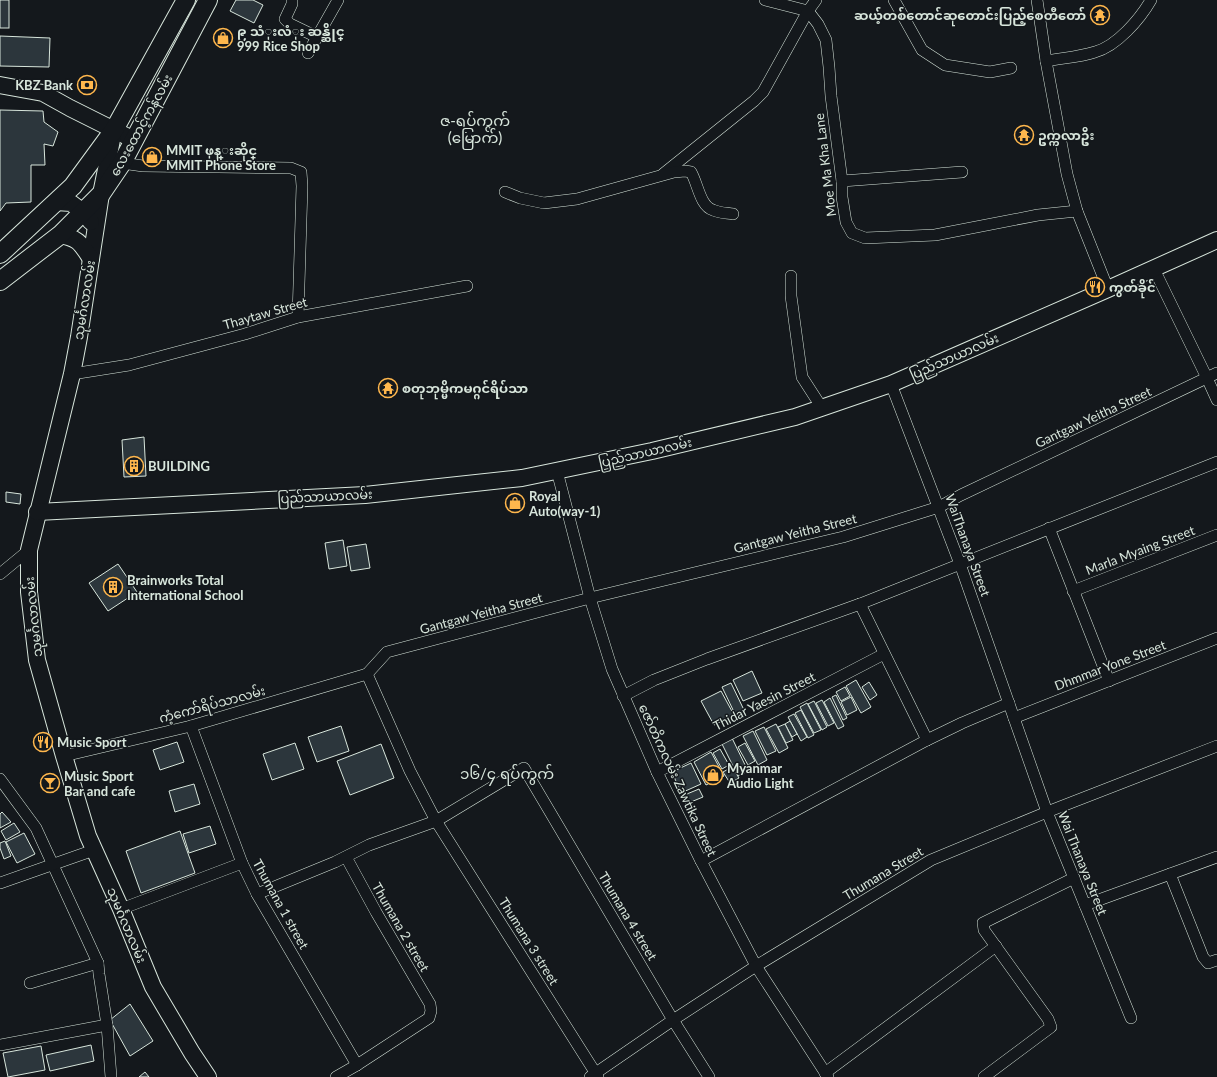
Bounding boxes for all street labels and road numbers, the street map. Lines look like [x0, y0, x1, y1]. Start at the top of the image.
street label: လေးထောင့်ကန်လမ်း [106, 71, 178, 180]
street label: Moe Ma Kha Lane [811, 112, 839, 218]
street label: သုမင်္ဂလာလမ်း [70, 259, 101, 342]
street label: Thaytaw Street [221, 293, 309, 333]
street label: ပြည်သာယာလမ်း [907, 329, 1002, 385]
street label: Gantgaw Yeitha Street [1032, 383, 1154, 451]
street label: ပြည်သာယာလမ်း [597, 433, 694, 473]
street label: ပြည်သာယာလမ်း [277, 486, 373, 509]
street label: WaiThanaya Street [942, 492, 994, 599]
street label: Gantgaw Yeitha Street [732, 510, 859, 556]
street label: Marla Myaing Street [1083, 522, 1197, 578]
street label: သုမင်္ဂလာလမ်း [21, 576, 48, 658]
street label: Gantgaw Yeitha Street [418, 589, 544, 637]
street label: Dhmmar Yone Street [1052, 636, 1168, 694]
street label: Thidar Yaesin Street [710, 668, 818, 734]
street label: ကံ့ကော်ရိပ်သာလမ်း [157, 682, 268, 729]
street label: ဇော်တိကလမ်း Zawtika Street [636, 701, 721, 859]
street label: Wai Thanaya Street [1055, 809, 1111, 918]
street label: Thumana Street [840, 843, 926, 903]
street label: Thumana 1 street [250, 856, 312, 952]
street label: Thumana 4 street [595, 869, 661, 963]
street label: Thumana 2 street [369, 880, 433, 975]
street label: သုမင်္ဂလာလမ်း [101, 885, 150, 966]
street label: Thumana 3 street [496, 894, 563, 988]

